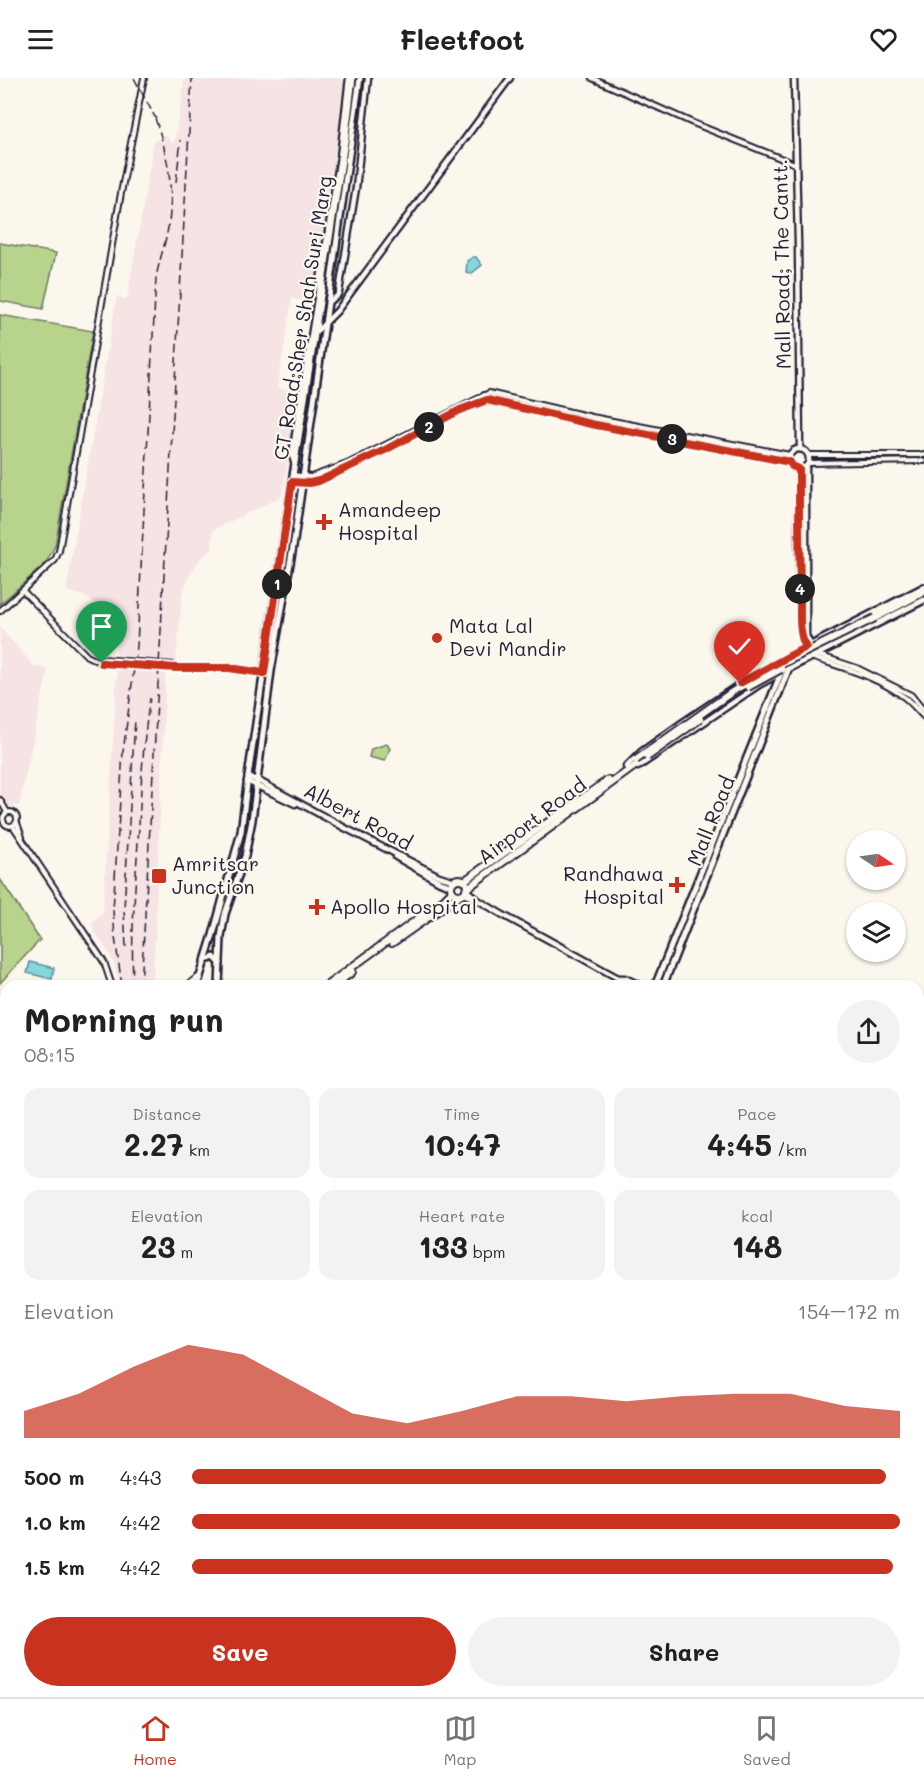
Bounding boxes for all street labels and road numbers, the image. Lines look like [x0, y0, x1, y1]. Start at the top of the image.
street label: Mall Road; The Cantt. [766, 159, 796, 369]
street label: GT Road;Sher Shah Suri Marg [267, 174, 337, 462]
street label: Airport Road [472, 771, 591, 869]
street label: Mall Road [680, 772, 740, 869]
street label: Albert Road [300, 777, 417, 856]

